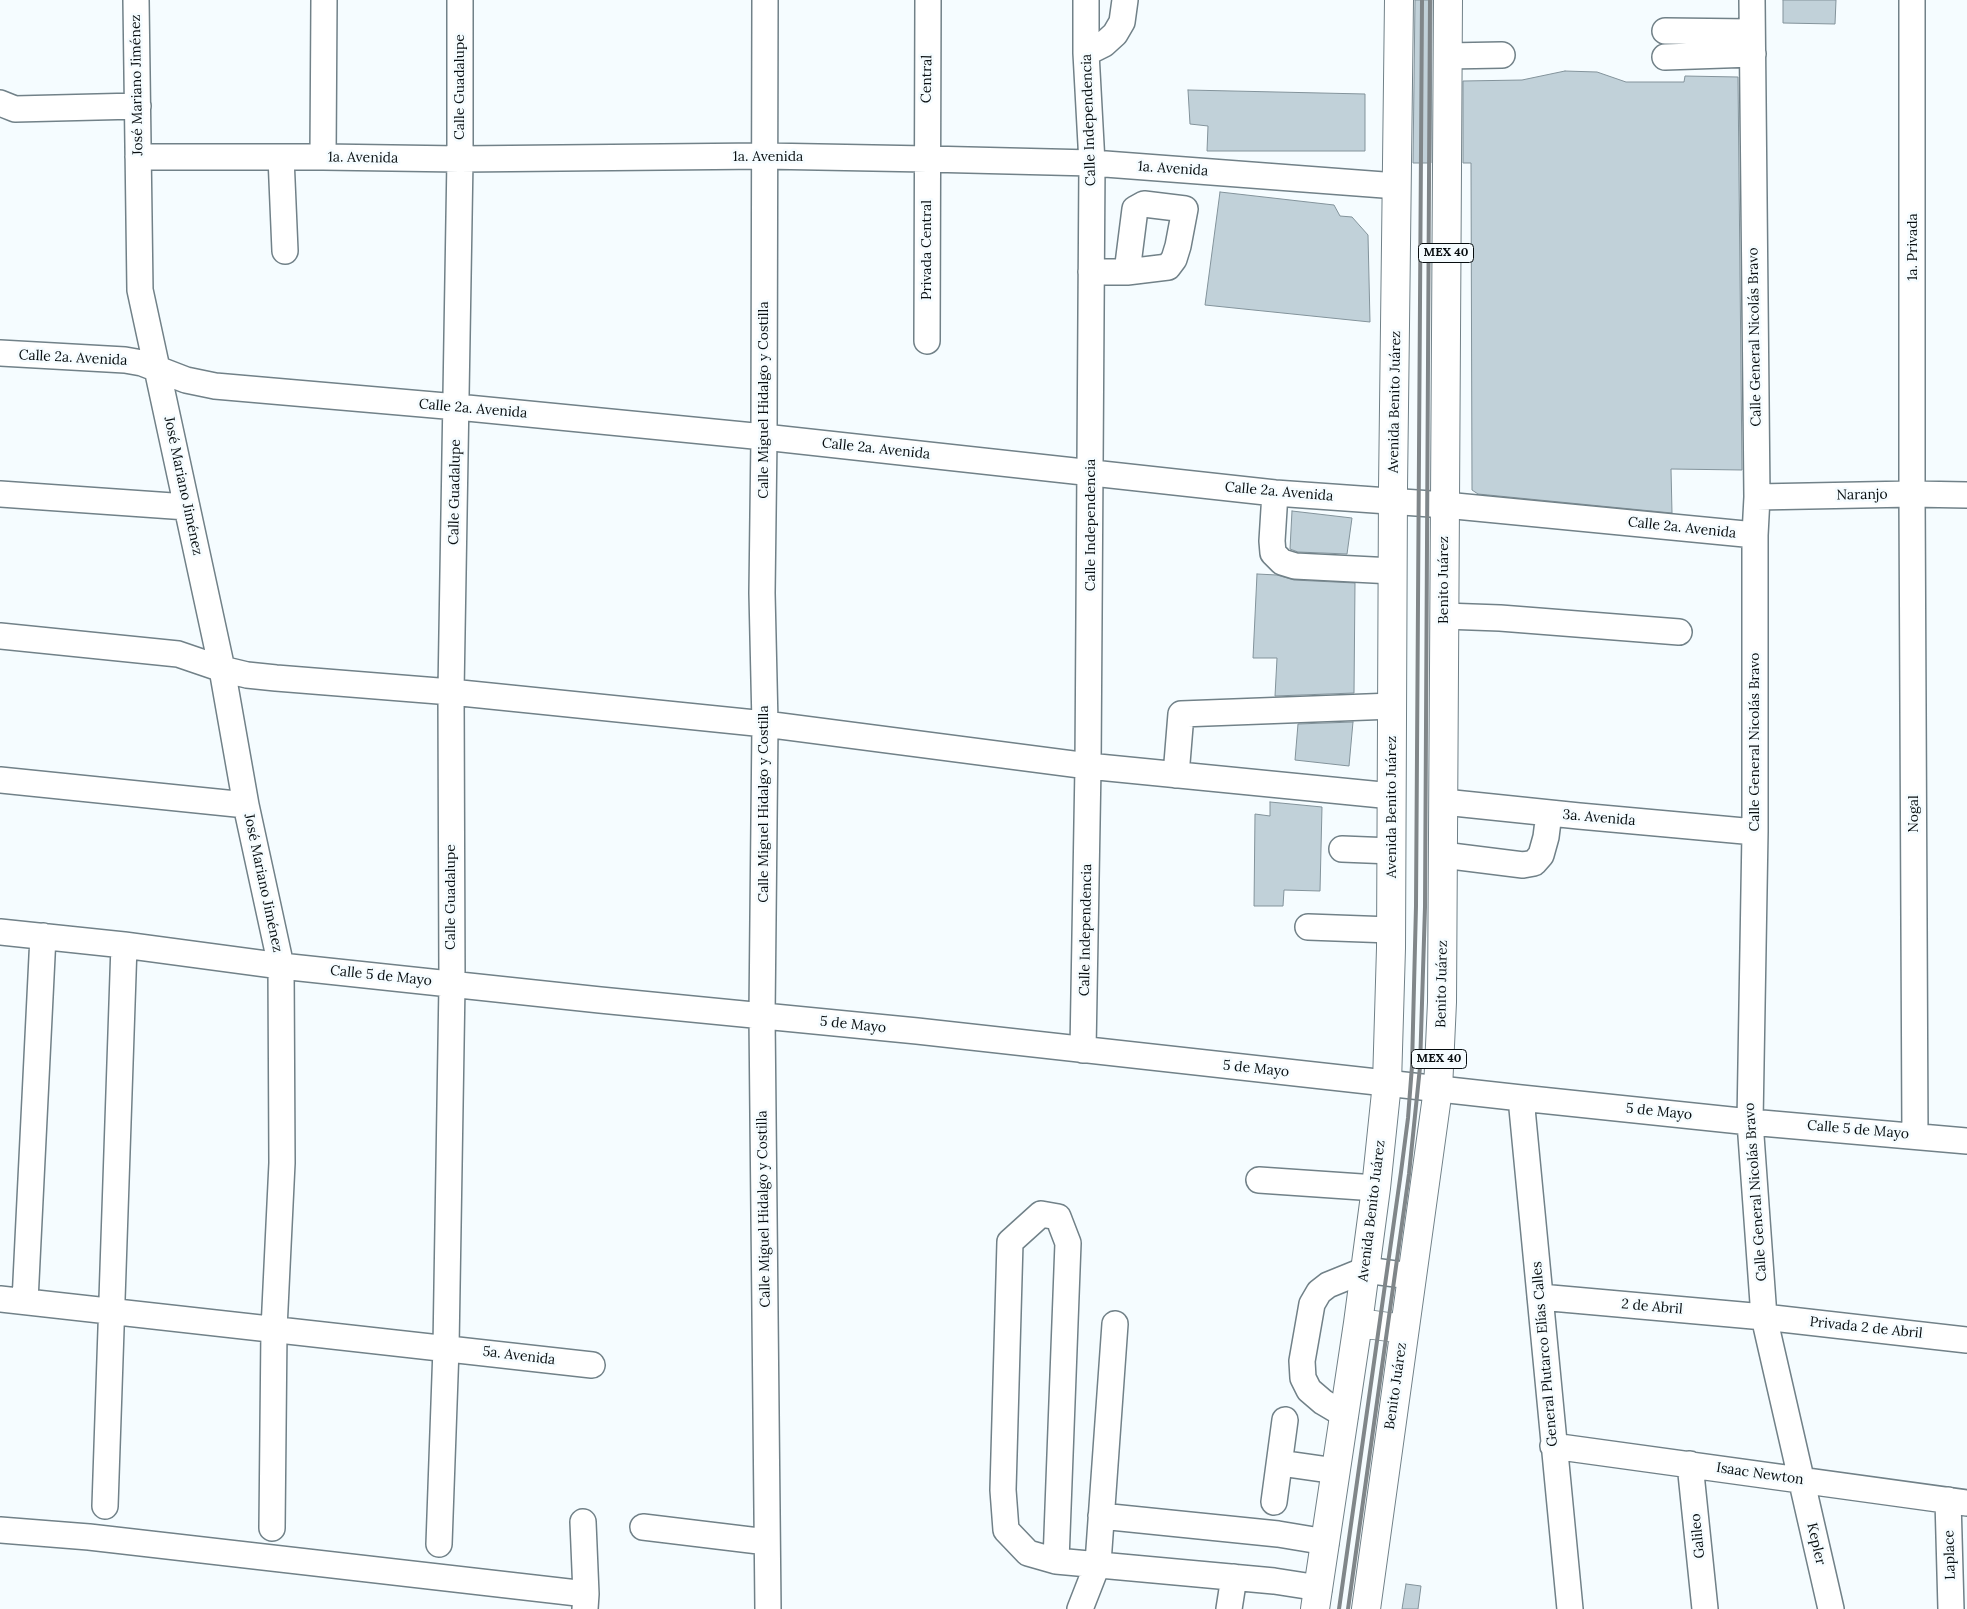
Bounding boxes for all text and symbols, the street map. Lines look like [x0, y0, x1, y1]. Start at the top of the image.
street label: José Mariano Jiménez [127, 14, 147, 156]
street label: Calle Guadalupe [452, 34, 468, 140]
street label: Calle Independencia [1078, 54, 1100, 186]
street label: Central [918, 55, 936, 103]
street label: 1a. Avenida [328, 149, 398, 167]
street label: 1a. Avenida [733, 149, 803, 165]
street label: 1a. Avenida [1137, 158, 1209, 180]
street label: Privada Central [919, 200, 935, 300]
street label: 1a. Privada [1905, 213, 1921, 281]
road number: MEX 40 [1418, 244, 1474, 262]
street label: Calle General Nicolás Bravo [1745, 247, 1765, 427]
street label: Calle Miguel Hidalgo y Costilla [756, 301, 772, 499]
street label: Avenida Benito Juárez [1385, 331, 1405, 473]
street label: Calle 2a. Avenida [18, 347, 128, 369]
street label: Calle 2a. Avenida [418, 396, 528, 422]
street label: José Mariano Jiménez [160, 415, 206, 557]
street label: Calle 2a. Avenida [821, 435, 931, 463]
street label: Calle Guadalupe [446, 439, 464, 545]
street label: Calle Independencia [1083, 459, 1099, 591]
street label: Calle 2a. Avenida [1224, 479, 1334, 505]
street label: Naranjo [1836, 486, 1888, 504]
street label: Calle 2a. Avenida [1627, 514, 1737, 542]
street label: Benito Juárez [1436, 536, 1452, 624]
street label: Calle General Nicolás Bravo [1747, 652, 1763, 832]
street label: Calle Miguel Hidalgo y Costilla [756, 705, 772, 903]
street label: Avenida Benito Juárez [1384, 736, 1400, 878]
street label: Nogal [1906, 795, 1922, 833]
street label: 3a. Avenida [1562, 806, 1636, 830]
street label: José Mariano Jiménez [240, 812, 286, 954]
street label: Calle Guadalupe [443, 844, 459, 950]
street label: Calle Independencia [1076, 864, 1096, 996]
street label: Benito Juárez [1433, 940, 1451, 1028]
street label: Calle 5 de Mayo [329, 962, 433, 990]
street label: 5 de Mayo [819, 1013, 887, 1037]
road number: MEX 40 [1412, 1050, 1466, 1068]
street label: 5 de Mayo [1222, 1057, 1290, 1081]
street label: 5 de Mayo [1625, 1100, 1693, 1124]
street label: Calle General Nicolás Bravo [1741, 1102, 1771, 1282]
street label: Calle Miguel Hidalgo y Costilla [754, 1110, 774, 1308]
street label: Calle 5 de Mayo [1806, 1117, 1910, 1143]
street label: Avenida Benito Juárez [1355, 1139, 1389, 1283]
street label: General Plutarco Elías Calles [1529, 1261, 1561, 1447]
street label: 2 de Abril [1621, 1296, 1683, 1318]
street label: Privada 2 de Abril [1809, 1314, 1923, 1342]
street label: Benito Juárez [1382, 1341, 1410, 1431]
street label: 5a. Avenida [482, 1343, 556, 1369]
street label: Isaac Newton [1715, 1460, 1805, 1488]
street label: Galileo [1687, 1513, 1709, 1559]
street label: Kepler [1803, 1521, 1829, 1567]
street label: Laplace [1941, 1530, 1959, 1580]

